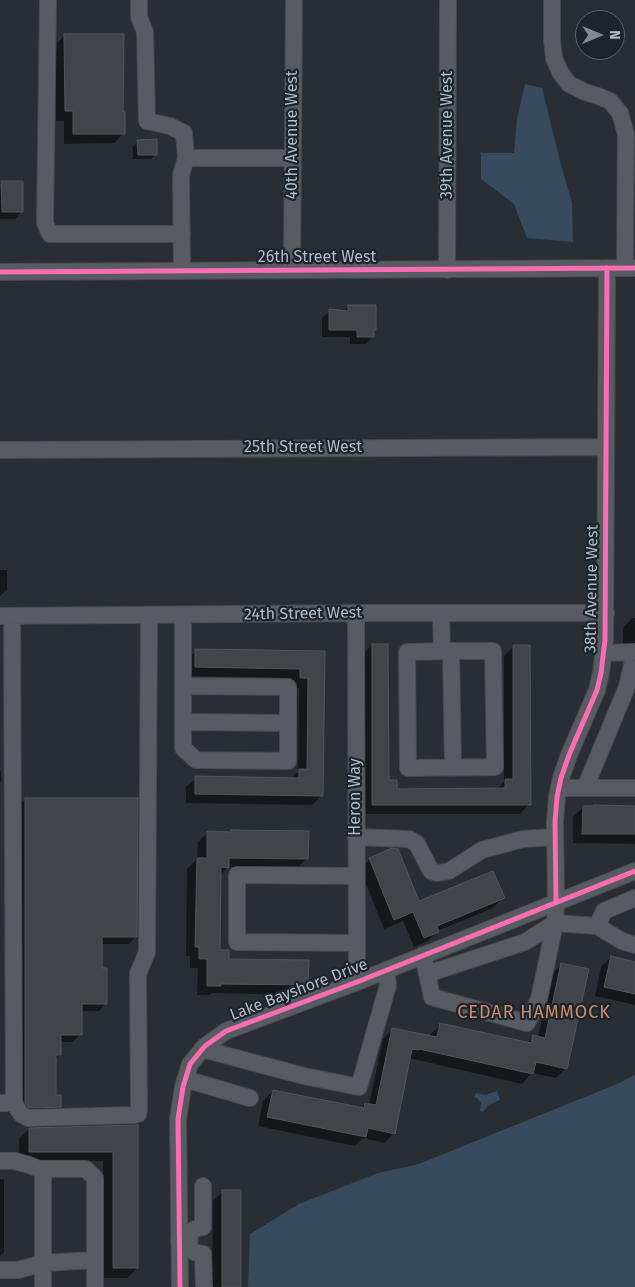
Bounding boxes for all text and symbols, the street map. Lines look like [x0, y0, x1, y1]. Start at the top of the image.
north arrow [575, 10, 625, 60]
text: N [606, 30, 623, 40]
street label: 40th Avenue West [283, 70, 303, 200]
street label: 39th Avenue West [438, 71, 458, 199]
street label: 26th Street West [258, 248, 376, 268]
street label: 25th Street West [244, 438, 362, 458]
street label: 38th Avenue West [581, 525, 603, 653]
street label: 24th Street West [244, 603, 362, 625]
street label: Heron Way [346, 758, 366, 836]
street label: Lake Bayshore Drive [227, 955, 371, 1025]
district label: CEDAR HAMMOCK [456, 1002, 612, 1024]

